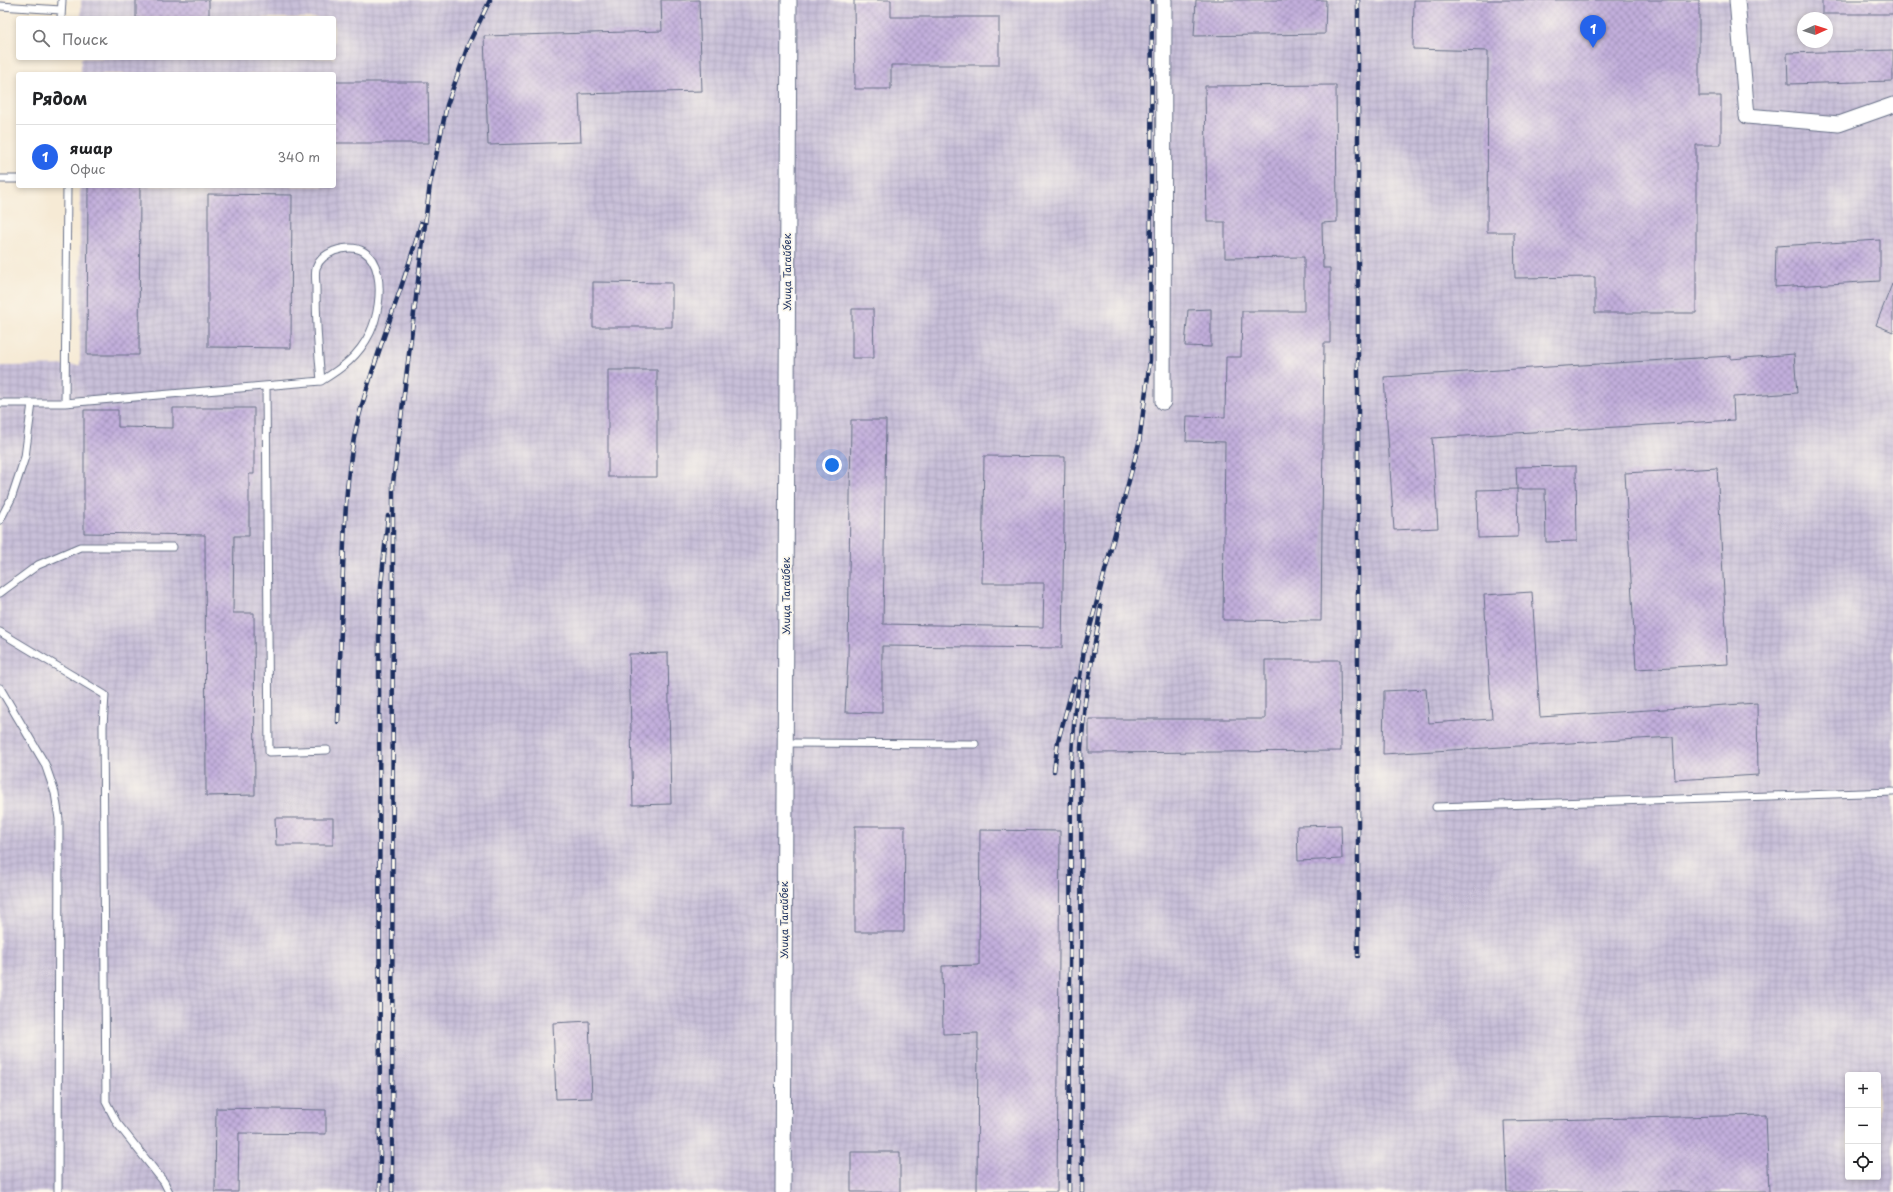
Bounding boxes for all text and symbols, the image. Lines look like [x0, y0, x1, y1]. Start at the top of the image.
north arrow [1797, 12, 1833, 48]
pin: 1 [1580, 15, 1606, 48]
search box [16, 16, 336, 60]
icon: search [30, 27, 52, 49]
text: Поиск [62, 27, 108, 50]
text: Рядом [32, 85, 87, 111]
text: яшар [70, 136, 113, 159]
text: 1 [42, 147, 48, 166]
text: 340 m [277, 147, 320, 166]
text: Офис [70, 159, 105, 178]
street label: Улица Тагайбек [779, 233, 794, 311]
your location [822, 455, 842, 475]
street label: Улица Тагайбек [778, 557, 793, 635]
street label: Улица Тагайбек [776, 881, 791, 959]
map controls [1845, 1072, 1881, 1180]
button: + [1845, 1072, 1881, 1108]
button: − [1845, 1108, 1881, 1144]
button: locate [1845, 1144, 1881, 1180]

